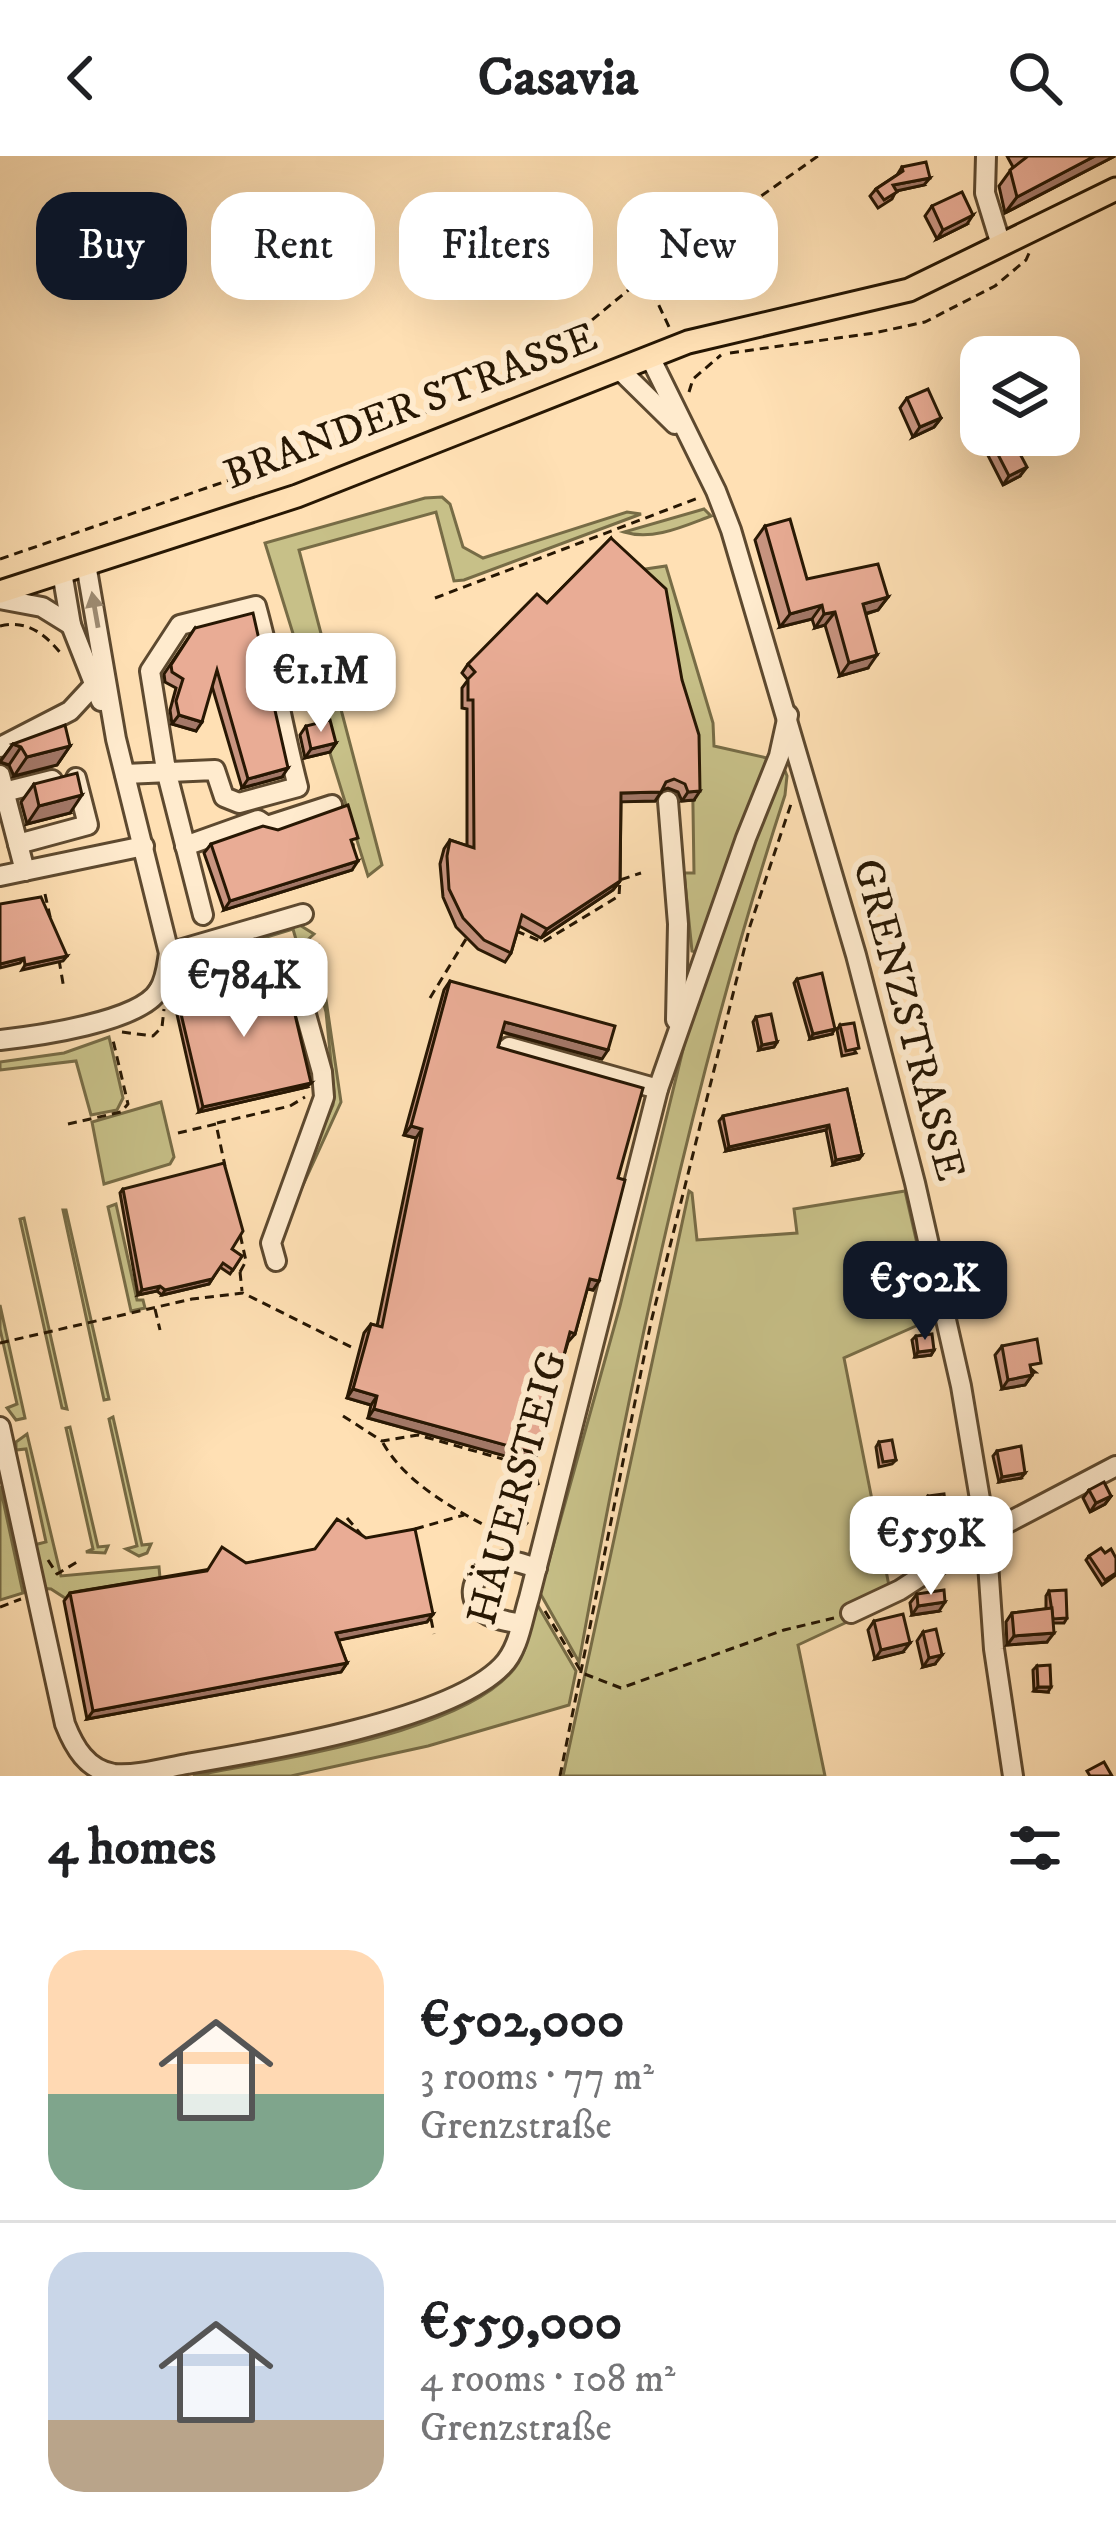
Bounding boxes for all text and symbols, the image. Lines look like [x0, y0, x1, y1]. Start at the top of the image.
icon: back [48, 45, 114, 111]
text: Casavia [478, 45, 638, 112]
icon: search [1002, 45, 1068, 111]
chip: Buy [36, 192, 187, 300]
chip: Rent [211, 192, 375, 300]
chip: Filters [399, 192, 593, 300]
chip: New [617, 192, 778, 300]
street label: BRANDER STRASSE [217, 312, 605, 502]
map controls [960, 336, 1080, 456]
button: layers [960, 336, 1080, 456]
one-way arrow [85, 591, 103, 629]
pin: €1.1M [237, 633, 405, 735]
text: €1.1M [273, 647, 369, 696]
street label: GRENZSTRASSE [840, 854, 976, 1186]
pin: €784K [160, 938, 328, 1040]
text: €784K [188, 952, 300, 1001]
pin: €502K [841, 1241, 1009, 1343]
text: €502K [870, 1255, 980, 1304]
street label: HÄUERSTEIG [456, 1345, 580, 1631]
pin: €559K [847, 1496, 1015, 1598]
text: €559K [877, 1510, 985, 1559]
icon: filters [1002, 1815, 1068, 1881]
text: 4 homes [48, 1816, 216, 1880]
text: €502,000 [420, 1989, 624, 2053]
icon: home [144, 1998, 288, 2142]
text: 3 rooms · 77 m² [420, 2053, 654, 2102]
text: Grenzstraße [420, 2102, 612, 2151]
text: €559,000 [420, 2291, 622, 2355]
icon: home [144, 2300, 288, 2444]
text: 4 rooms · 108 m² [420, 2355, 676, 2404]
text: Grenzstraße [420, 2404, 612, 2453]

